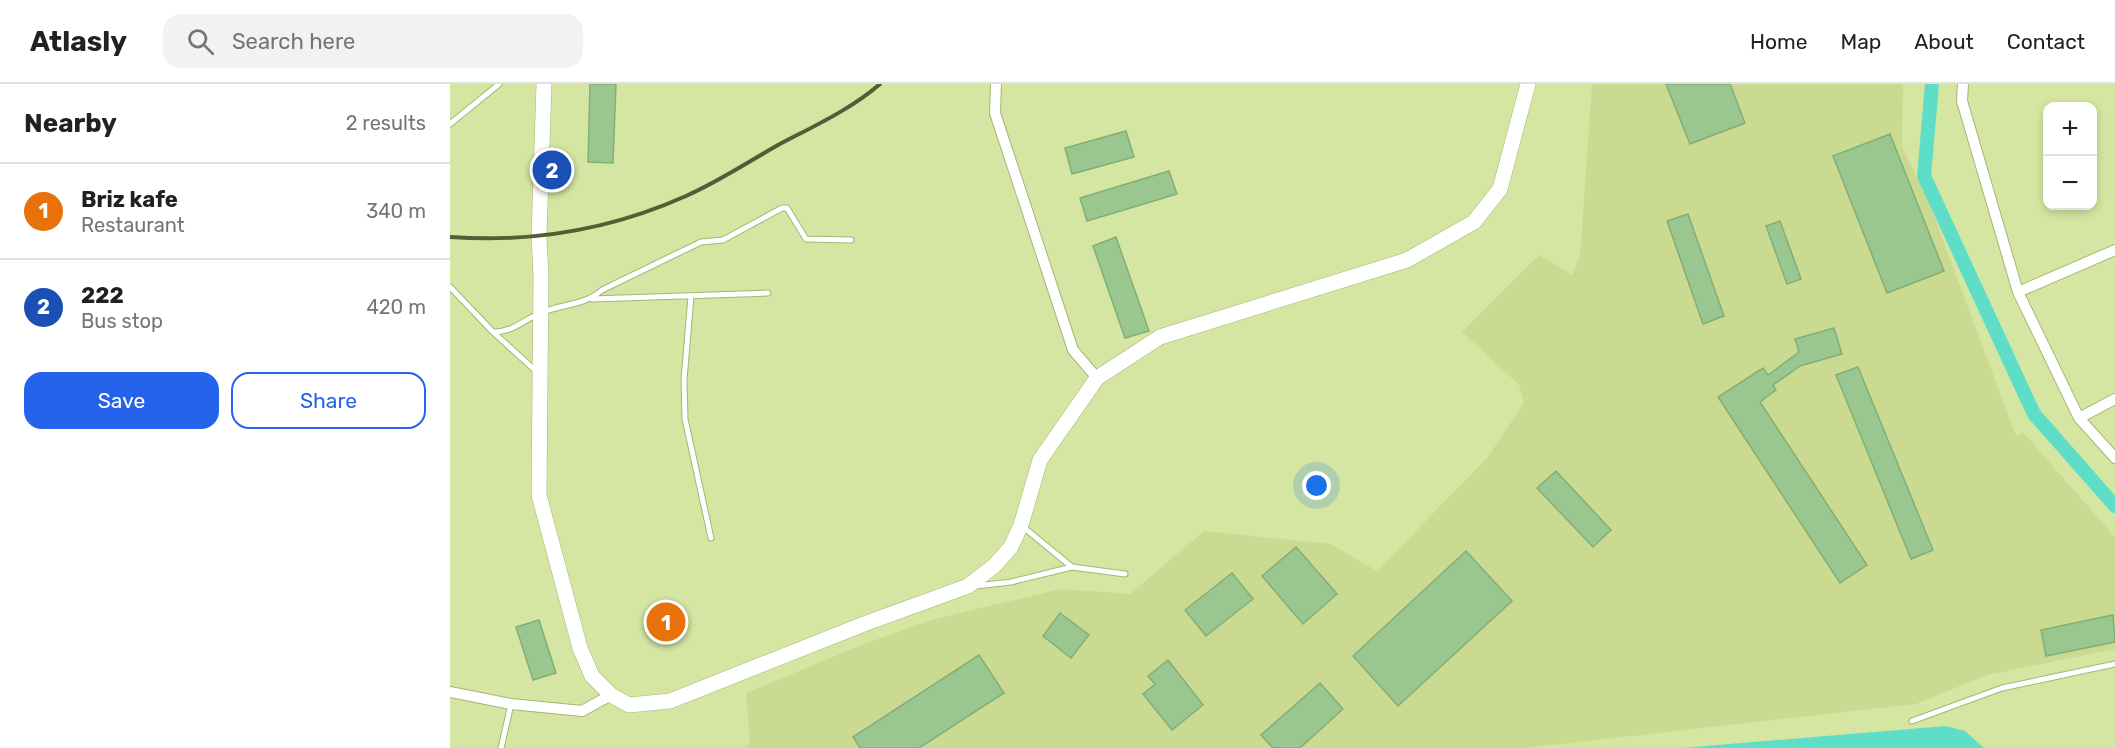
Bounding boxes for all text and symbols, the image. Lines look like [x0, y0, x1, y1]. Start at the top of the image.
search box [163, 14, 583, 68]
text: Atlasly [30, 25, 127, 58]
icon: search [184, 25, 217, 58]
text: Search here [232, 28, 355, 55]
text: Home [1750, 29, 1807, 54]
text: Map [1840, 29, 1881, 54]
text: About [1914, 29, 1974, 54]
text: Contact [2007, 29, 2085, 54]
map controls [2043, 102, 2097, 210]
button: + [2043, 102, 2097, 156]
text: Nearby [24, 108, 117, 139]
text: 2 results [346, 111, 426, 135]
pin: 2 [532, 148, 572, 193]
button: − [2043, 156, 2097, 210]
text: Briz kafe [81, 186, 178, 213]
text: 1 [39, 199, 48, 223]
text: 340 m [366, 199, 426, 223]
text: Restaurant [81, 213, 185, 237]
text: 222 [81, 282, 124, 309]
text: 2 [37, 295, 50, 319]
text: 420 m [366, 295, 426, 319]
text: Bus stop [81, 309, 163, 333]
button: Save [24, 372, 219, 429]
button: Share [231, 372, 426, 429]
your location [1302, 471, 1331, 500]
pin: 1 [646, 600, 686, 644]

